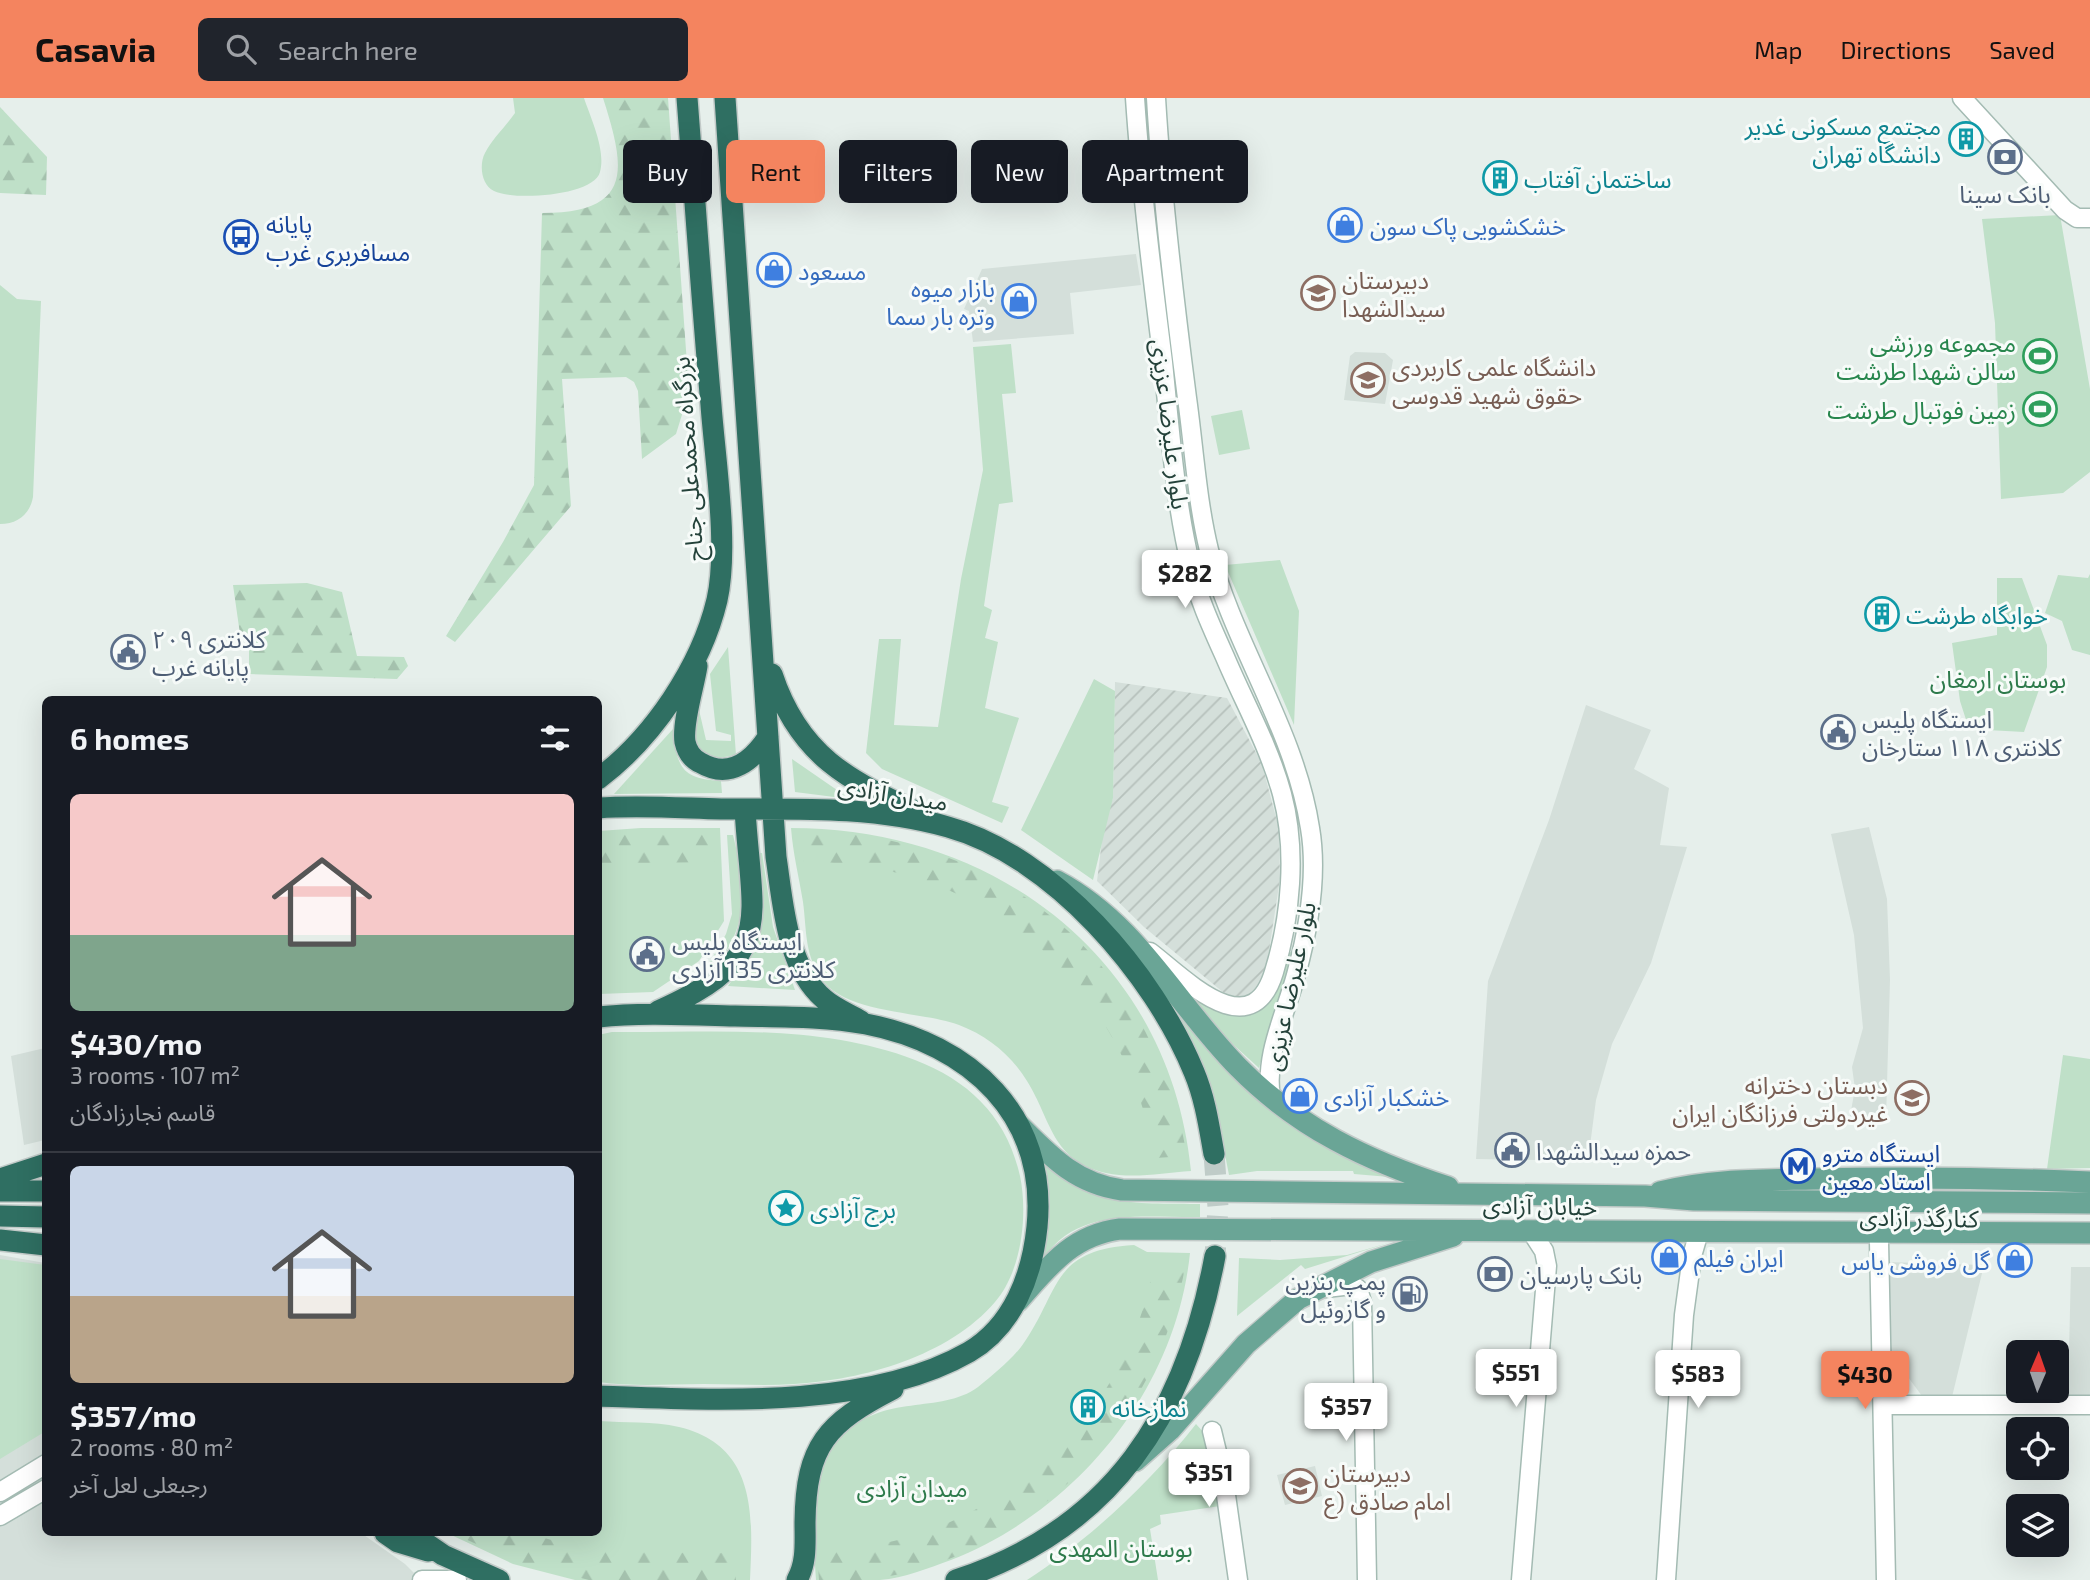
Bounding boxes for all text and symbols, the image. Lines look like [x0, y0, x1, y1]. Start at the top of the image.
search box [198, 18, 688, 81]
text: Casavia [35, 29, 156, 69]
icon: search [222, 30, 260, 68]
text: Search here [278, 34, 418, 65]
text: Map [1754, 35, 1802, 64]
text: Directions [1840, 35, 1951, 64]
text: Saved [1989, 35, 2055, 64]
place label: مجتمع مسکونی غدیر دانشگاه تهران [1744, 111, 1941, 169]
building icon: مجتمع مسکونی غدیر دانشگاه تهران [1947, 120, 1985, 158]
bank icon: بانک سینا [1986, 138, 2024, 176]
chip: Buy [623, 140, 712, 203]
chip: Rent [726, 140, 825, 203]
chip: Filters [839, 140, 957, 203]
chip: New [971, 140, 1068, 203]
chip: Apartment [1082, 140, 1248, 203]
building icon: ساختمان آفتاب [1481, 159, 1519, 197]
place label: ساختمان آفتاب [1524, 164, 1672, 194]
place label: بانک سینا [1959, 179, 2051, 208]
shop icon: خشکشویی پاک سون [1326, 206, 1364, 244]
place label: پایانه مسافربری غرب [266, 209, 410, 267]
place label: خشکشویی پاک سون [1370, 211, 1566, 242]
bus stop icon: پایانه مسافربری غرب [222, 218, 260, 256]
shop icon: مسعود [755, 251, 793, 289]
place label: مسعود [798, 256, 866, 286]
place label: دبيرستان سیدالشهدا [1342, 265, 1446, 322]
place label: بازار میوه وتره بار سما [886, 273, 995, 331]
school or university icon: دبيرستان سیدالشهدا [1299, 274, 1337, 312]
shop icon: بازار میوه وتره بار سما [1000, 282, 1038, 320]
place label: مجموعه ورزشی سالن شهدا طرشت [1836, 328, 2016, 386]
street label: بلوار علیرضا عزیزی [1145, 337, 1196, 511]
sports icon: مجموعه ورزشی سالن شهدا طرشت [2021, 337, 2059, 375]
place label: دانشگاه علمی کاربردی حقوق شهید قدوسی [1392, 352, 1596, 410]
street label: بزرگراه محمدعلی جناح [665, 356, 713, 562]
school or university icon: دانشگاه علمی کاربردی حقوق شهید قدوسی [1349, 361, 1387, 399]
sports icon: زمین فوتبال طرشت [2021, 390, 2059, 428]
place label: زمین فوتبال طرشت [1827, 395, 2016, 425]
pin: $282 [1144, 550, 1226, 610]
text: $282 [1158, 559, 1212, 587]
building icon: خوابگاه طرشت [1863, 595, 1901, 633]
place label: خوابگاه طرشت [1906, 600, 2048, 630]
place label: کلانتری ۲۰۹ پایانه غرب [152, 624, 267, 683]
public building icon: کلانتری ۲۰۹ پایانه غرب [109, 633, 147, 671]
park label: بوستان ارمغان [1930, 664, 2066, 694]
place label: ایستگاه پلیس کلانتری ۱۱۸ ستارخان [1862, 704, 2063, 762]
public building icon: ایستگاه پلیس کلانتری ۱۱۸ ستارخان [1819, 713, 1857, 751]
icon: filters [536, 719, 574, 757]
text: 6 homes [70, 720, 189, 756]
street label: میدان آزادی [836, 770, 950, 817]
icon: home [259, 839, 385, 965]
street label: بلوار علیرضا عزیزی [1257, 899, 1322, 1073]
place label: ایستگاه پلیس کلانتری 135 آزادی [672, 926, 836, 984]
public building icon: ایستگاه پلیس کلانتری 135 آزادی [628, 935, 666, 973]
text: $430/mo [70, 1025, 202, 1061]
text: 3 rooms · 107 m² [70, 1061, 240, 1089]
place label: دبستان دخترانه غیردولتی فرزانگان ايران [1672, 1070, 1888, 1128]
shop icon: خشکبار آزادی [1281, 1077, 1319, 1115]
school or university icon: دبستان دخترانه غیردولتی فرزانگان ايران [1893, 1079, 1931, 1117]
place label: خشکبار آزادی [1324, 1082, 1449, 1112]
text: قاسم نجارزادگان [70, 1098, 215, 1126]
public building icon: حمزه سیدالشهدا [1493, 1131, 1531, 1169]
place label: حمزه سیدالشهدا [1536, 1136, 1691, 1166]
place label: ایستگاه مترو استاد معین [1822, 1138, 1940, 1195]
metro station icon: ایستگاه مترو استاد معین [1779, 1147, 1817, 1185]
place icon: برج آزادی [767, 1189, 805, 1227]
street label: خیابان آزادی [1482, 1190, 1598, 1221]
place label: برج آزادی [810, 1194, 896, 1227]
street label: کنارگذر آزادی [1859, 1201, 1980, 1234]
icon: home [259, 1211, 385, 1337]
shop icon: ایران فیلم [1650, 1238, 1688, 1276]
shop icon: گل فروشی یاس [1996, 1241, 2034, 1279]
place label: ایران فیلم [1694, 1243, 1784, 1276]
place label: گل فروشی یاس [1841, 1246, 1991, 1276]
bank icon: بانک پارسیان [1476, 1255, 1514, 1293]
place label: بانک پارسیان [1520, 1260, 1642, 1291]
place label: پمپ بنزین و گازوئیل [1285, 1266, 1386, 1324]
fuel station icon: پمپ بنزین و گازوئیل [1391, 1275, 1429, 1313]
north arrow [2006, 1340, 2068, 1404]
map controls [2006, 1340, 2069, 1557]
pin: $551 [1475, 1350, 1557, 1409]
pin: $583 [1657, 1350, 1739, 1410]
pin: $430 [1824, 1352, 1906, 1411]
text: $551 [1492, 1358, 1540, 1386]
text: $583 [1671, 1359, 1725, 1387]
text: $430 [1837, 1360, 1893, 1388]
pin: $357 [1305, 1384, 1387, 1443]
building icon: نمازخانه [1069, 1388, 1107, 1426]
text: $357 [1320, 1392, 1372, 1420]
place label: نمازخانه [1112, 1393, 1186, 1423]
text: $357/mo [70, 1397, 197, 1433]
button: locate [2006, 1417, 2069, 1480]
text: 2 rooms · 80 m² [70, 1433, 233, 1461]
pin: $351 [1168, 1450, 1250, 1509]
text: $351 [1184, 1458, 1234, 1486]
place label: دبیرستان امام صادق (ع [1324, 1458, 1451, 1520]
school or university icon: دبیرستان امام صادق (ع [1281, 1467, 1319, 1505]
text: رجبعلی لعل آخر [70, 1470, 208, 1498]
park label: میدان آزادی [856, 1473, 968, 1503]
button: layers [2006, 1494, 2069, 1557]
park label: بوستان المهدی [1049, 1533, 1193, 1563]

